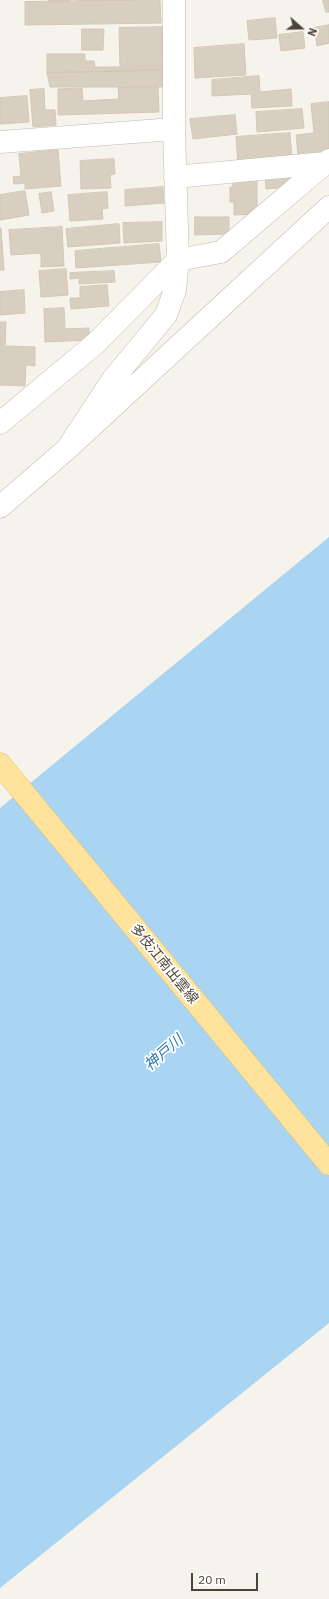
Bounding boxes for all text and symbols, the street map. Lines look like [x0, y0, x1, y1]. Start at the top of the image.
north arrow [281, 8, 321, 48]
text: N [304, 26, 320, 38]
street label: 多伎江南出雲線 [127, 921, 201, 1007]
water label: 神戸川 [141, 1031, 187, 1075]
scale bar [193, 1565, 260, 1591]
text: 20 m [198, 1572, 226, 1587]

